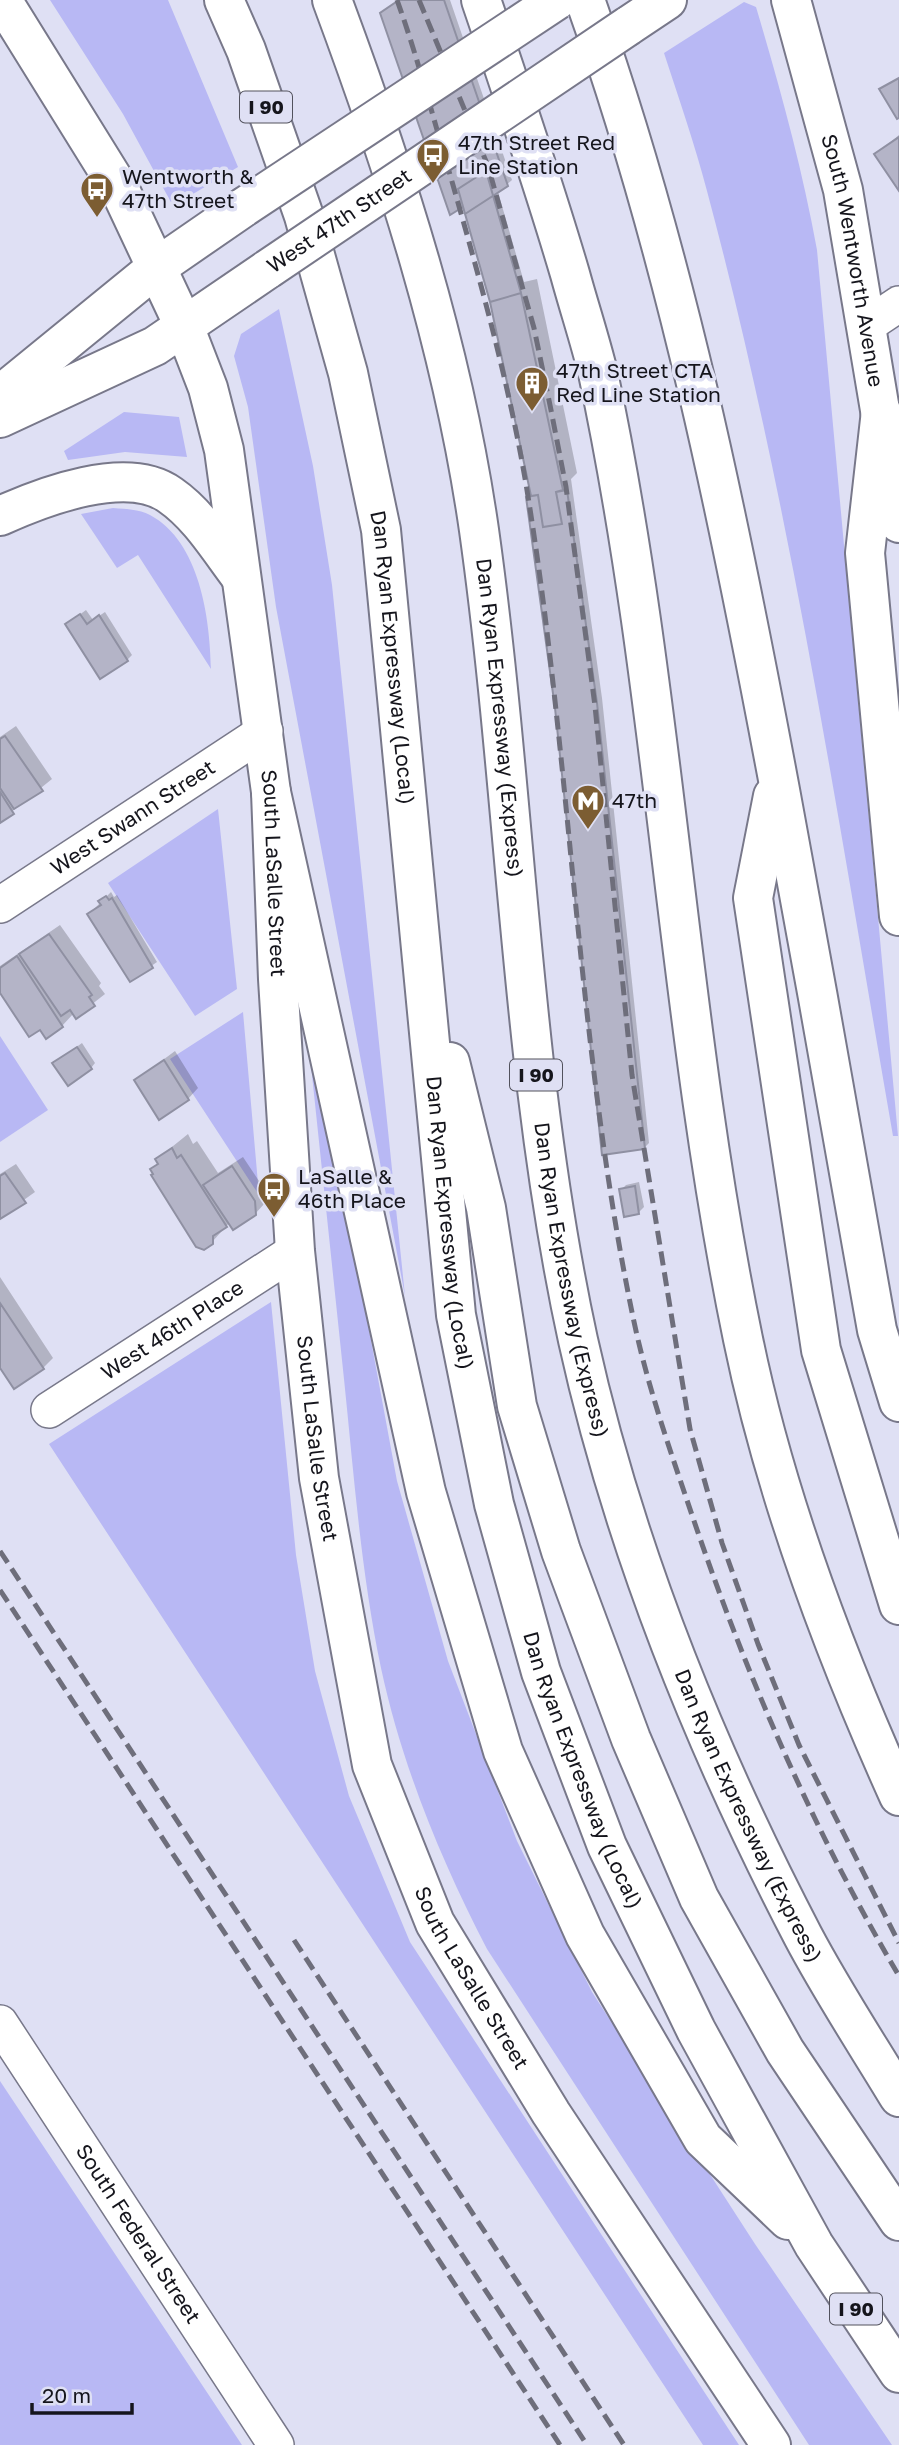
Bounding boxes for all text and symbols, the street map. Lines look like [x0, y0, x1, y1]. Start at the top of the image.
road number: I 90 [240, 92, 292, 122]
place label: 47th Street Red Line Station [458, 129, 615, 179]
street label: South Wentworth Avenue [816, 131, 890, 389]
bus stop icon: 47th Street Red Line Station [414, 136, 452, 185]
street label: West 47th Street [261, 162, 416, 278]
place label: Wentworth & 47th Street [122, 163, 253, 213]
bus stop icon: Wentworth & 47th Street [78, 170, 116, 219]
place label: 47th Street CTA Red Line Station [556, 357, 721, 407]
building icon: 47th Street CTA Red Line Station [513, 364, 551, 413]
street label: Dan Ryan Expressway (Local) [365, 508, 421, 806]
street label: Dan Ryan Expressway (Express) [471, 557, 530, 878]
street label: West Swann Street [45, 754, 219, 880]
street label: South LaSalle Street [256, 768, 292, 977]
metro station icon: 47th [569, 782, 607, 831]
place label: 47th [612, 787, 657, 813]
road number: I 90 [510, 1060, 562, 1091]
street label: Dan Ryan Expressway (Local) [421, 1075, 481, 1371]
street label: Dan Ryan Expressway (Express) [529, 1120, 616, 1440]
place label: LaSalle & 46th Place [298, 1163, 406, 1213]
bus stop icon: LaSalle & 46th Place [255, 1170, 293, 1219]
street label: West 46th Place [96, 1274, 248, 1385]
street label: South LaSalle Street [292, 1334, 344, 1543]
street label: Dan Ryan Expressway (Local) [518, 1628, 649, 1912]
street label: Dan Ryan Expressway (Express) [669, 1665, 829, 1966]
street label: South LaSalle Street [410, 1882, 535, 2074]
street label: South Federal Street [71, 2139, 207, 2328]
road number: I 90 [830, 2294, 882, 2324]
scale bar [32, 2372, 131, 2416]
text: 20 m [42, 2382, 91, 2408]

